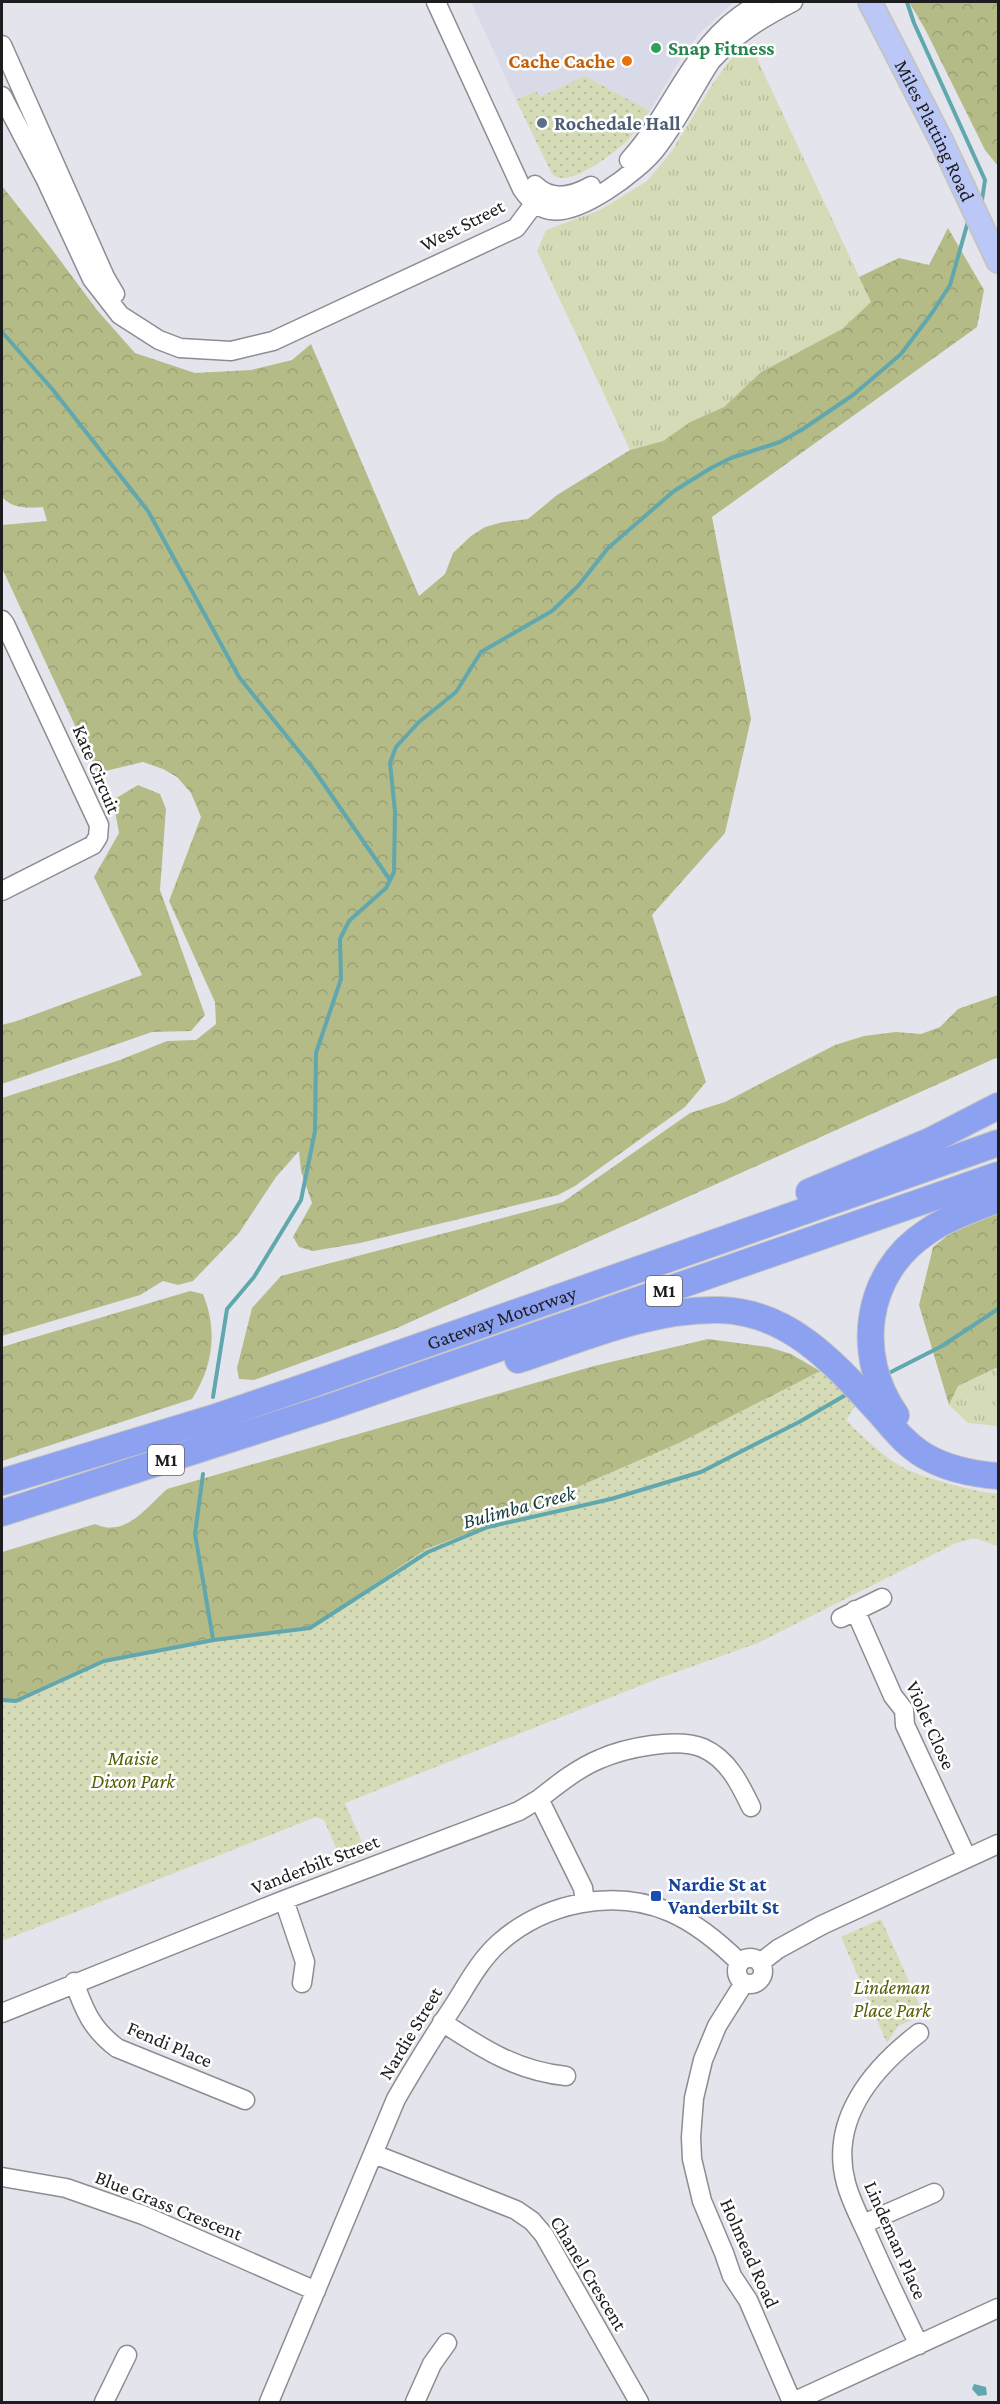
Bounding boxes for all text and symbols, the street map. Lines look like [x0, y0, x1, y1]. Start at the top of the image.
place label: Snap Fitness [668, 37, 774, 59]
marker: Snap Fitness [649, 41, 663, 55]
place label: Cache Cache [508, 50, 615, 72]
marker: Cache Cache [620, 54, 634, 68]
street label: Miles Platting Road [891, 56, 980, 205]
place label: Rochedale Hall [554, 112, 681, 134]
marker: Rochedale Hall [535, 116, 549, 130]
street label: West Street [416, 194, 508, 256]
street label: Kate Circuit [69, 721, 126, 817]
road number: M1 [646, 1276, 682, 1306]
street label: Gateway Motorway [424, 1281, 580, 1354]
road number: M1 [148, 1445, 184, 1475]
water label: Bulimba Creek [460, 1480, 579, 1534]
street label: Violet Close [902, 1677, 960, 1773]
park label: Maisie Dixon Park [91, 1747, 176, 1792]
street label: Vanderbilt Street [248, 1829, 382, 1898]
place label: Nardie St at Vanderbilt St [667, 1873, 780, 1918]
marker: Nardie St at Vanderbilt St [649, 1889, 663, 1903]
park label: Lindeman Place Park [853, 1976, 932, 2021]
street label: Nardie Street [374, 1982, 446, 2083]
street label: Fendi Place [124, 2016, 216, 2072]
street label: Blue Grass Crescent [92, 2165, 246, 2245]
street label: Lindeman Place [860, 2178, 932, 2303]
street label: Holmead Road [716, 2195, 784, 2311]
street label: Chanel Crescent [546, 2212, 632, 2335]

